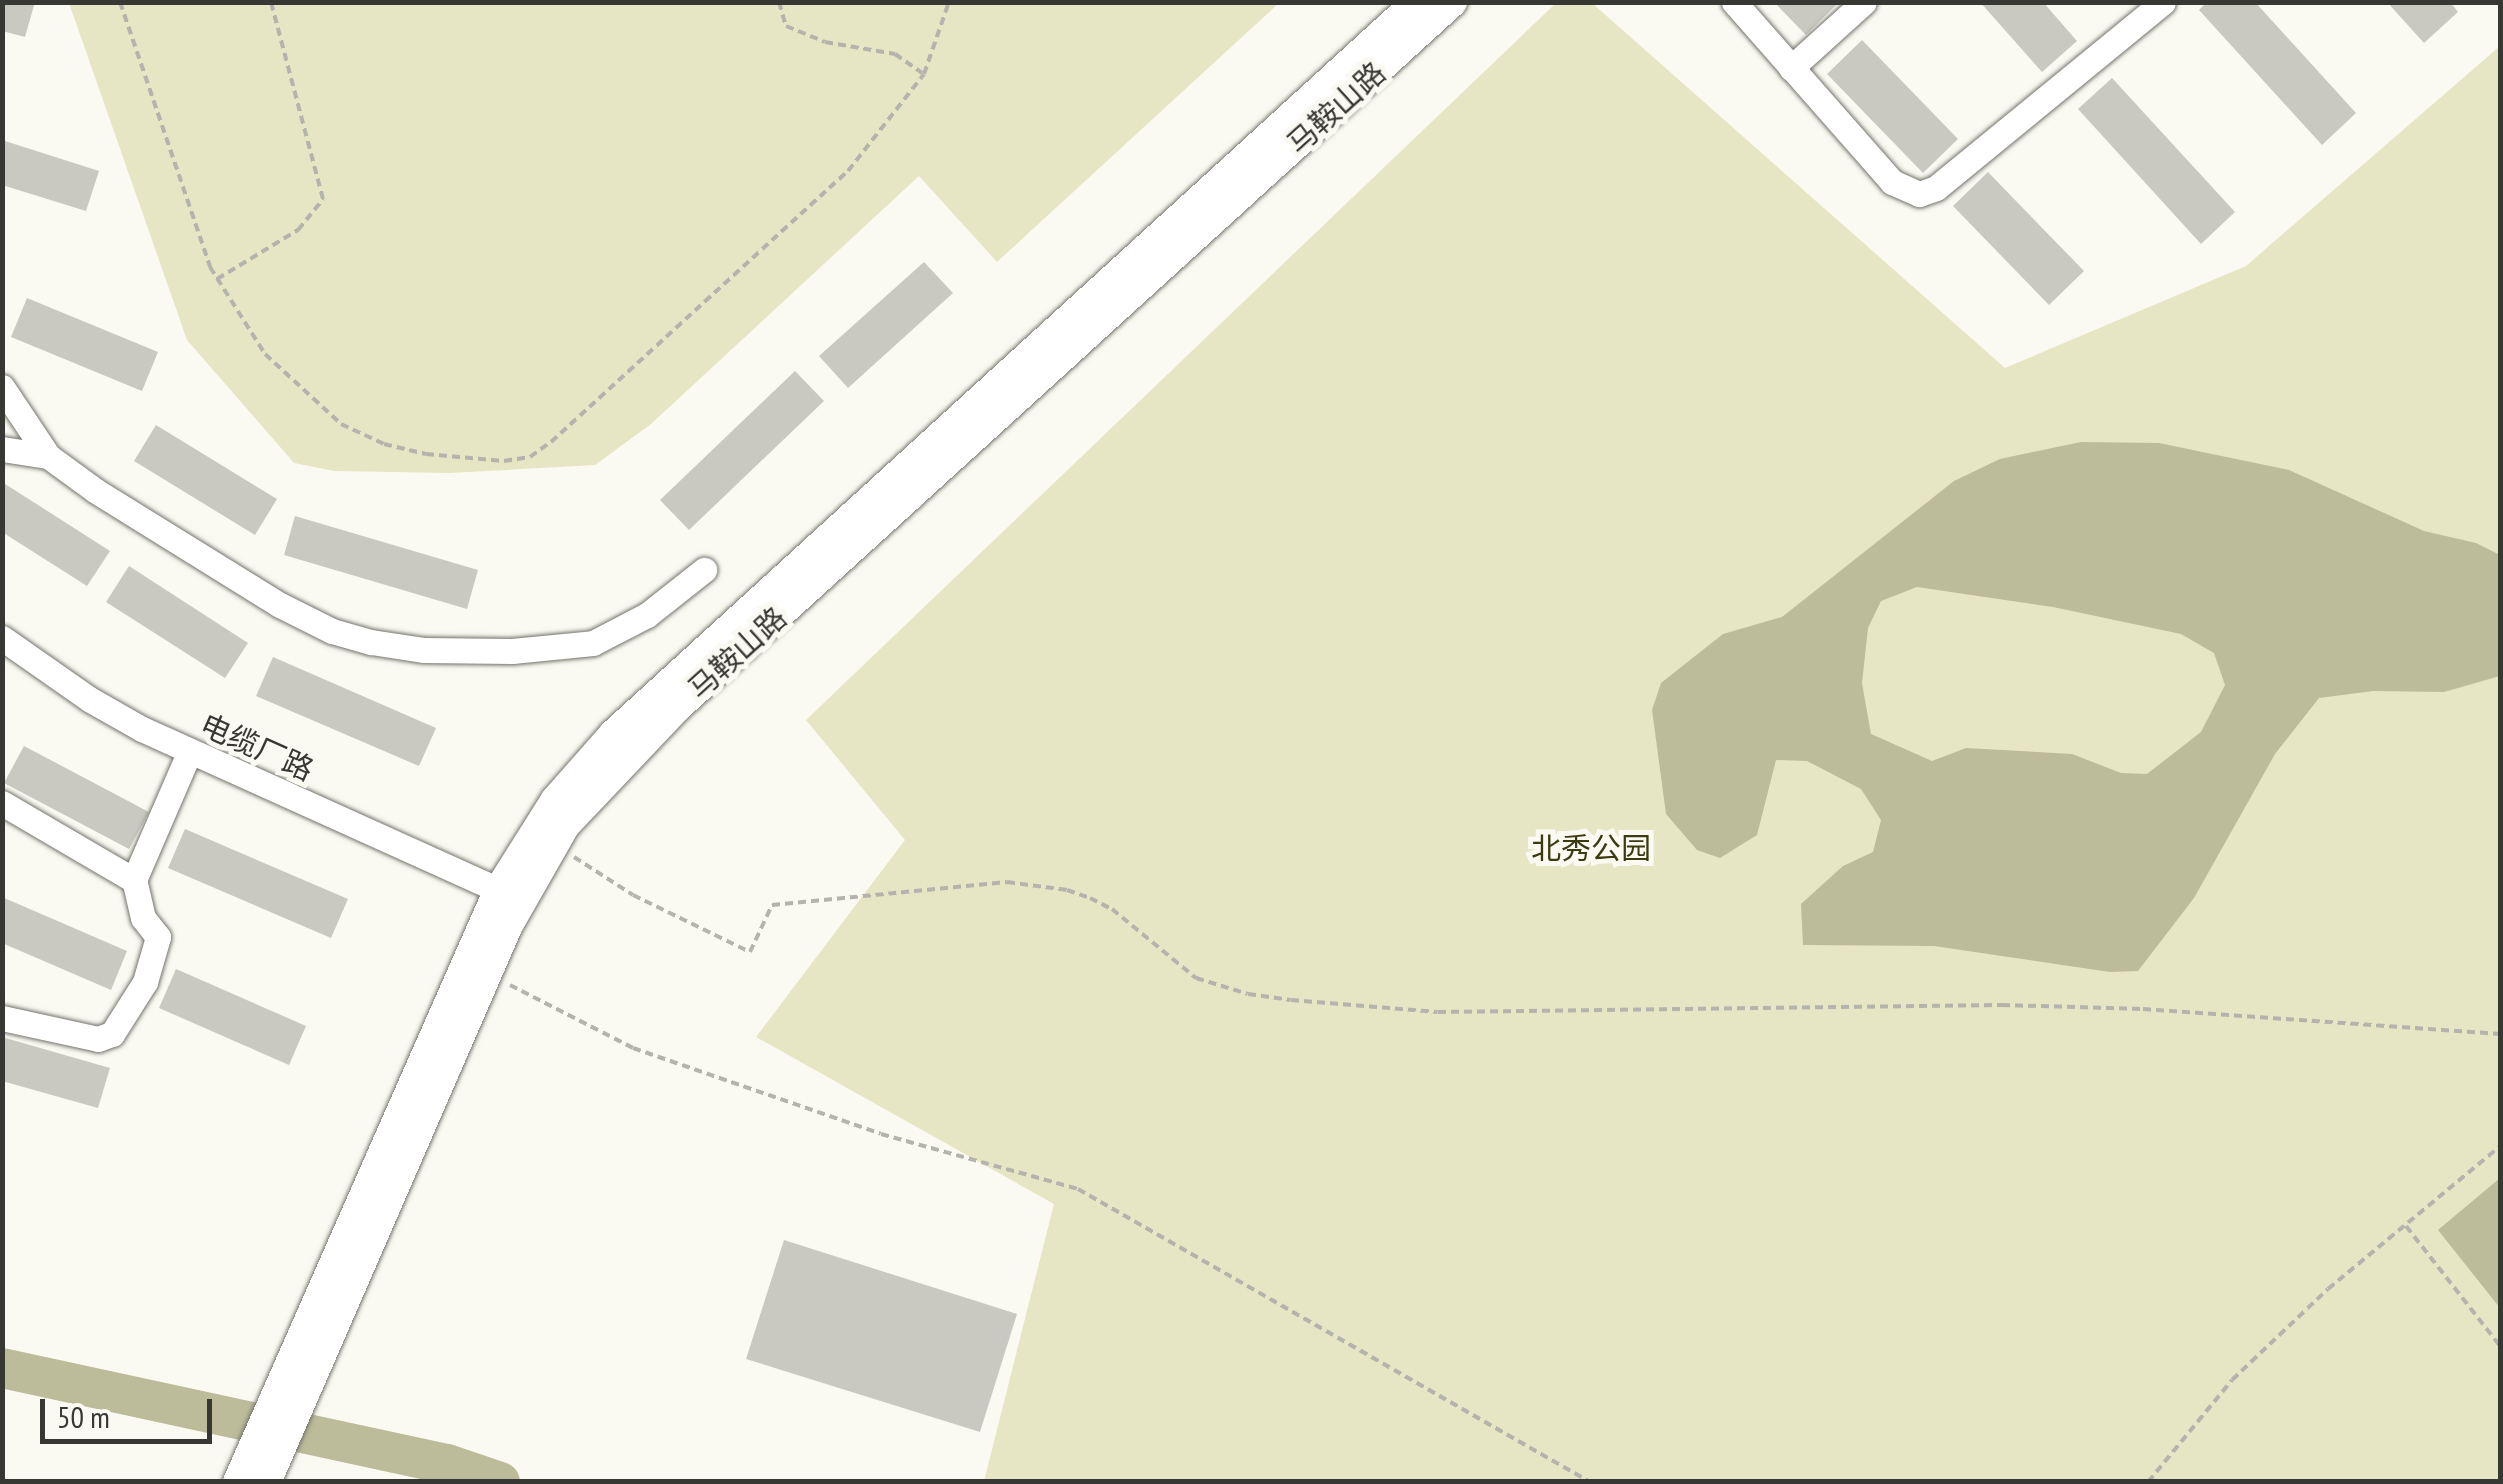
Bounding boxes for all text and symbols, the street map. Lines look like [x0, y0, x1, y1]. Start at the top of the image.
street label: 马鞍山路 [1279, 54, 1393, 162]
street label: 马鞍山路 [680, 599, 794, 707]
street label: 电缆厂路 [195, 706, 319, 788]
park label: 北秀公园 [1531, 830, 1651, 866]
scale bar [45, 1379, 218, 1441]
text: 50 m [57, 1397, 110, 1436]

